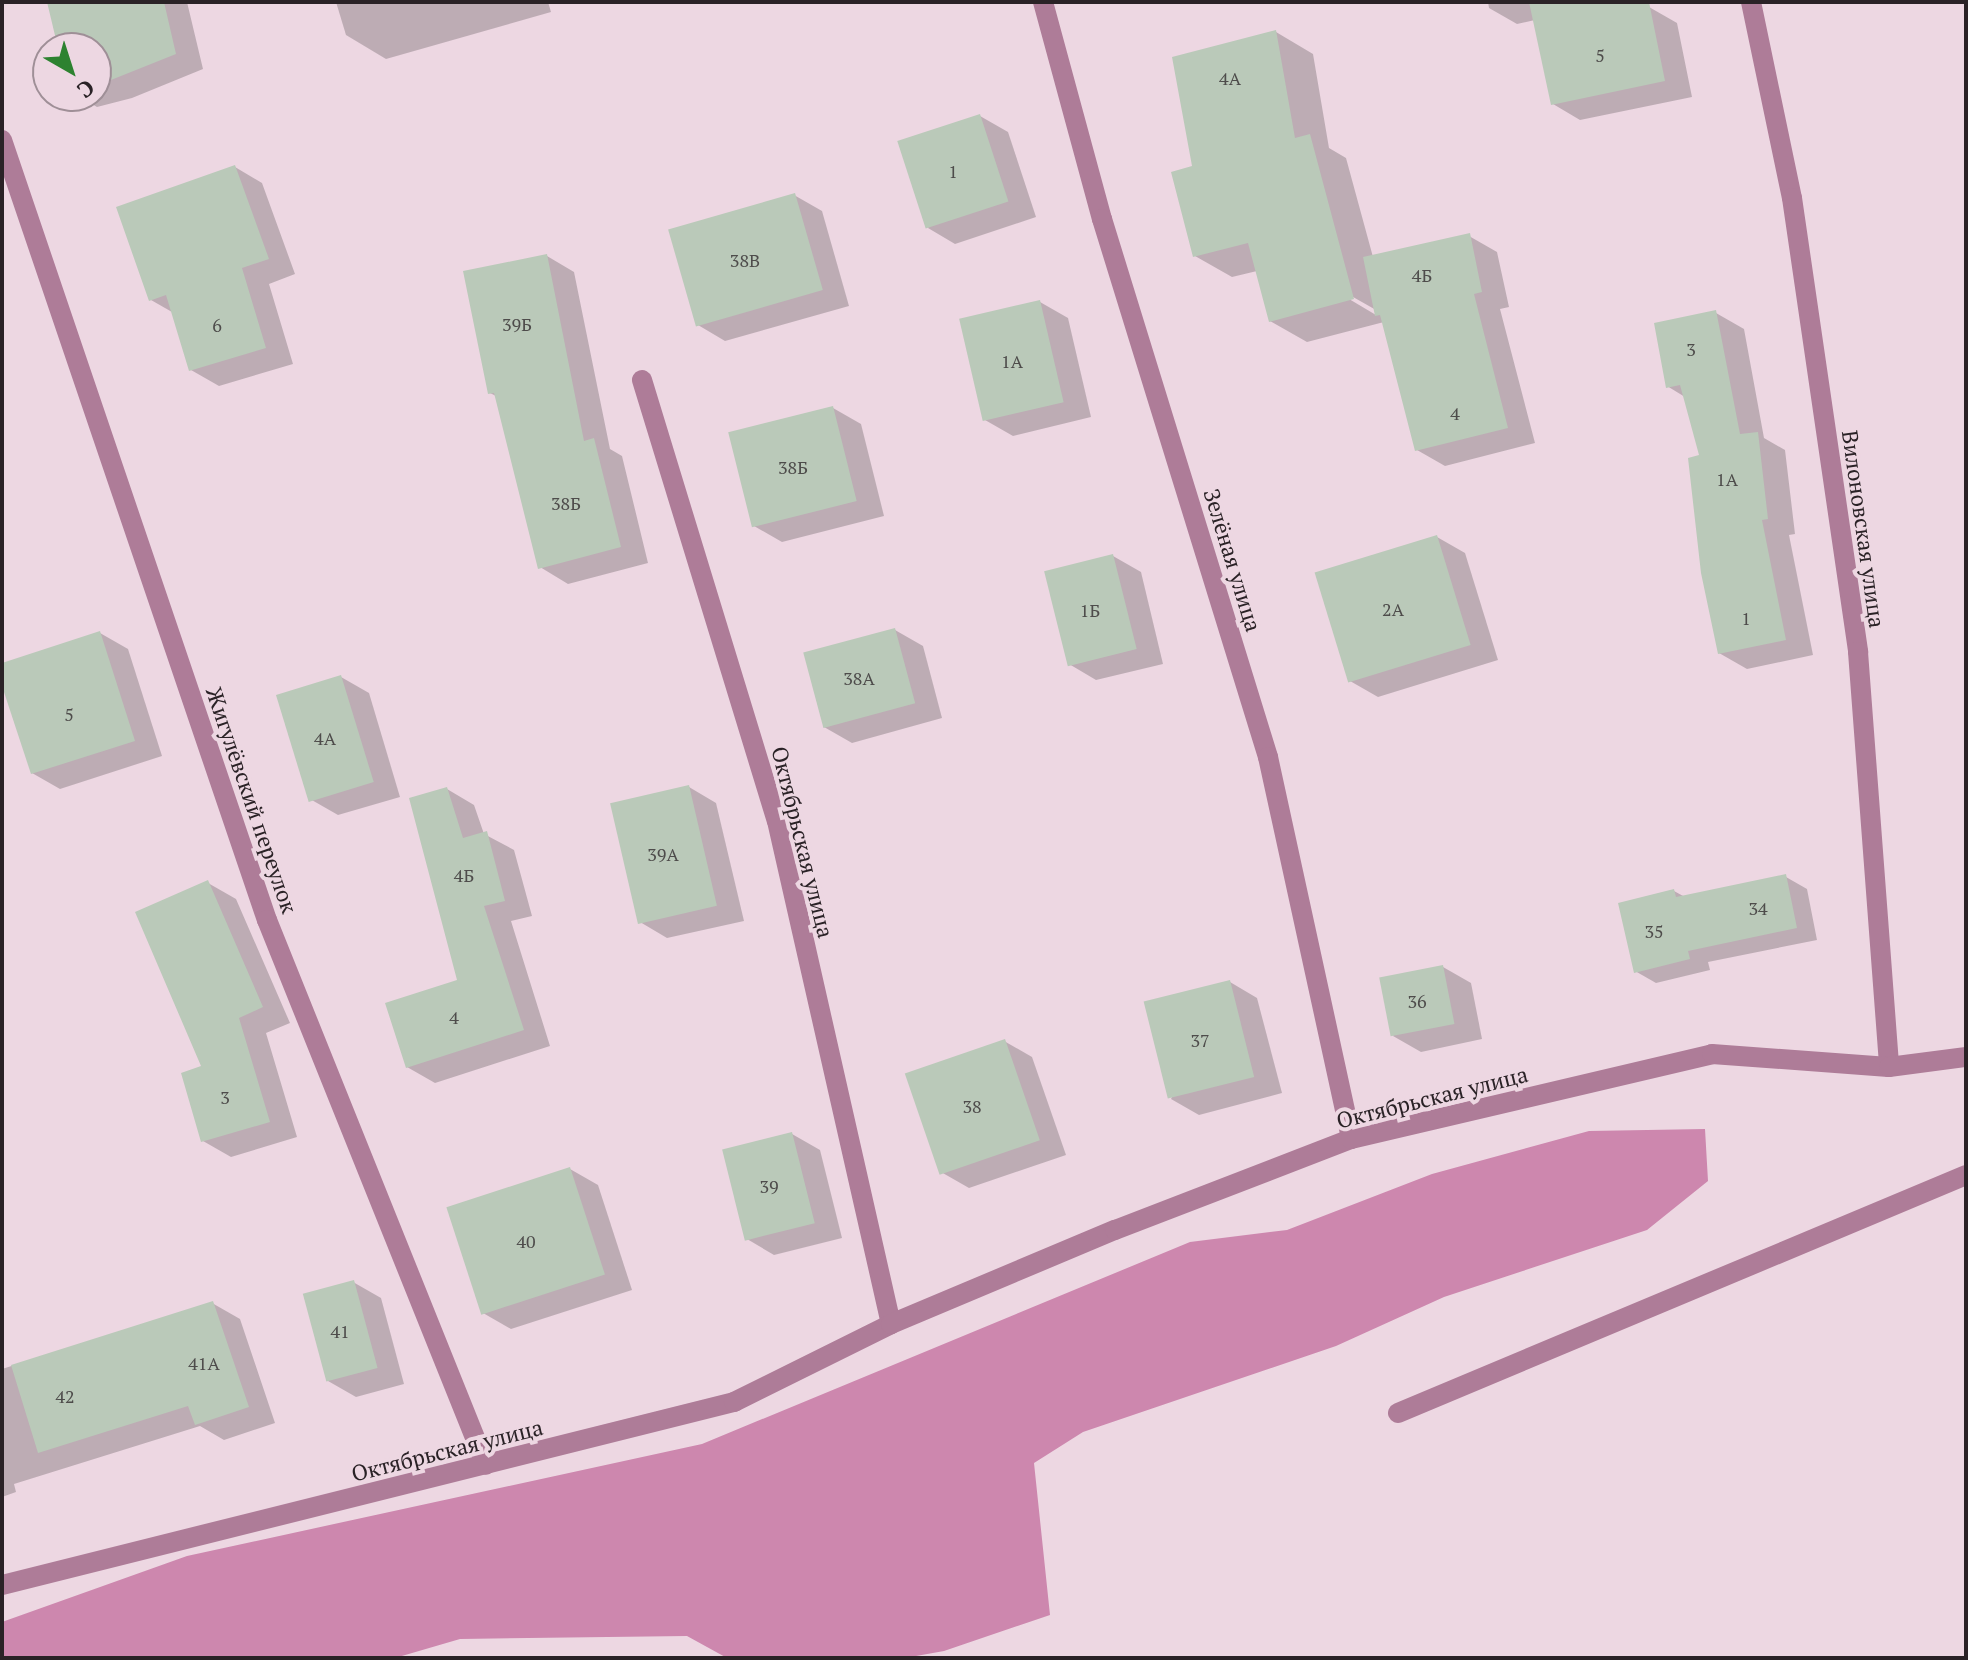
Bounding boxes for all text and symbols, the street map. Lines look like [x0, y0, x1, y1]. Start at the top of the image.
north arrow [32, 32, 112, 112]
house number: 5 [1595, 44, 1605, 66]
house number: 4А [1219, 67, 1241, 89]
text: С [71, 74, 101, 105]
house number: 1 [948, 160, 958, 182]
house number: 38В [730, 249, 760, 271]
house number: 4Б [1412, 264, 1432, 286]
house number: 39Б [502, 313, 532, 335]
house number: 6 [212, 314, 222, 336]
house number: 3 [1686, 338, 1696, 360]
house number: 1А [1001, 350, 1023, 372]
house number: 4 [1450, 402, 1460, 424]
street label: Вилоновская улица [1837, 429, 1891, 629]
house number: 38Б [778, 456, 808, 478]
house number: 1А [1716, 468, 1738, 490]
street label: Зелёная улица [1199, 485, 1267, 635]
house number: 38Б [551, 492, 581, 514]
house number: 2А [1382, 598, 1404, 620]
house number: 1Б [1080, 599, 1100, 621]
house number: 1 [1741, 607, 1751, 629]
house number: 38А [843, 667, 875, 689]
street label: Жигулёвский переулок [201, 683, 303, 917]
house number: 5 [64, 703, 74, 725]
house number: 4А [314, 727, 336, 749]
street label: Октябрьская улица [766, 744, 840, 940]
house number: 39А [647, 843, 679, 865]
house number: 4Б [454, 864, 474, 886]
house number: 34 [1748, 897, 1768, 919]
house number: 35 [1644, 920, 1664, 942]
house number: 36 [1407, 990, 1427, 1012]
house number: 4 [449, 1006, 459, 1028]
house number: 37 [1190, 1029, 1210, 1051]
street label: Октябрьская улица [1334, 1060, 1530, 1134]
house number: 3 [220, 1086, 230, 1108]
house number: 38 [962, 1095, 982, 1117]
house number: 39 [759, 1175, 779, 1197]
house number: 40 [516, 1230, 536, 1252]
house number: 41 [330, 1320, 350, 1342]
house number: 41А [188, 1352, 220, 1374]
house number: 42 [55, 1385, 75, 1407]
street label: Октябрьская улица [349, 1413, 545, 1487]

